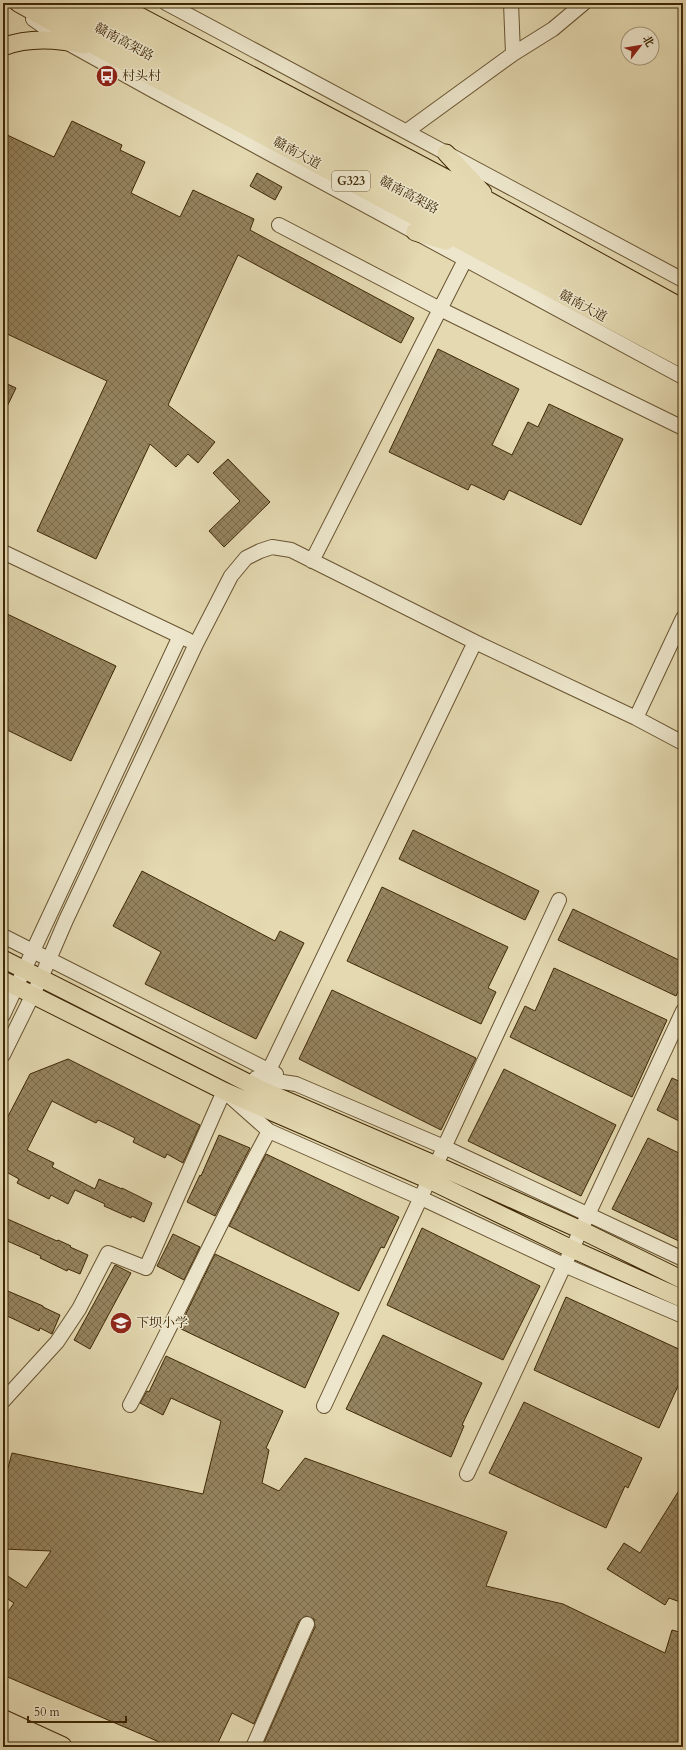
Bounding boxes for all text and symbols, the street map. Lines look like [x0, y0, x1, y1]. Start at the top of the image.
street label: 赣南高架路 [91, 19, 157, 65]
north arrow [620, 26, 660, 66]
text: 北 [639, 33, 657, 50]
bus stop icon: 村头村 [94, 63, 120, 89]
place label: 村头村 [122, 67, 161, 85]
street label: 赣南大道 [270, 133, 324, 173]
road number: G323 [332, 171, 370, 191]
street label: 赣南高架路 [376, 172, 442, 218]
street label: 赣南大道 [556, 286, 610, 326]
school or university icon: 下坝小学 [108, 1310, 134, 1336]
place label: 下坝小学 [136, 1314, 188, 1332]
scale bar [28, 1698, 126, 1724]
text: 50 m [34, 1704, 61, 1720]

